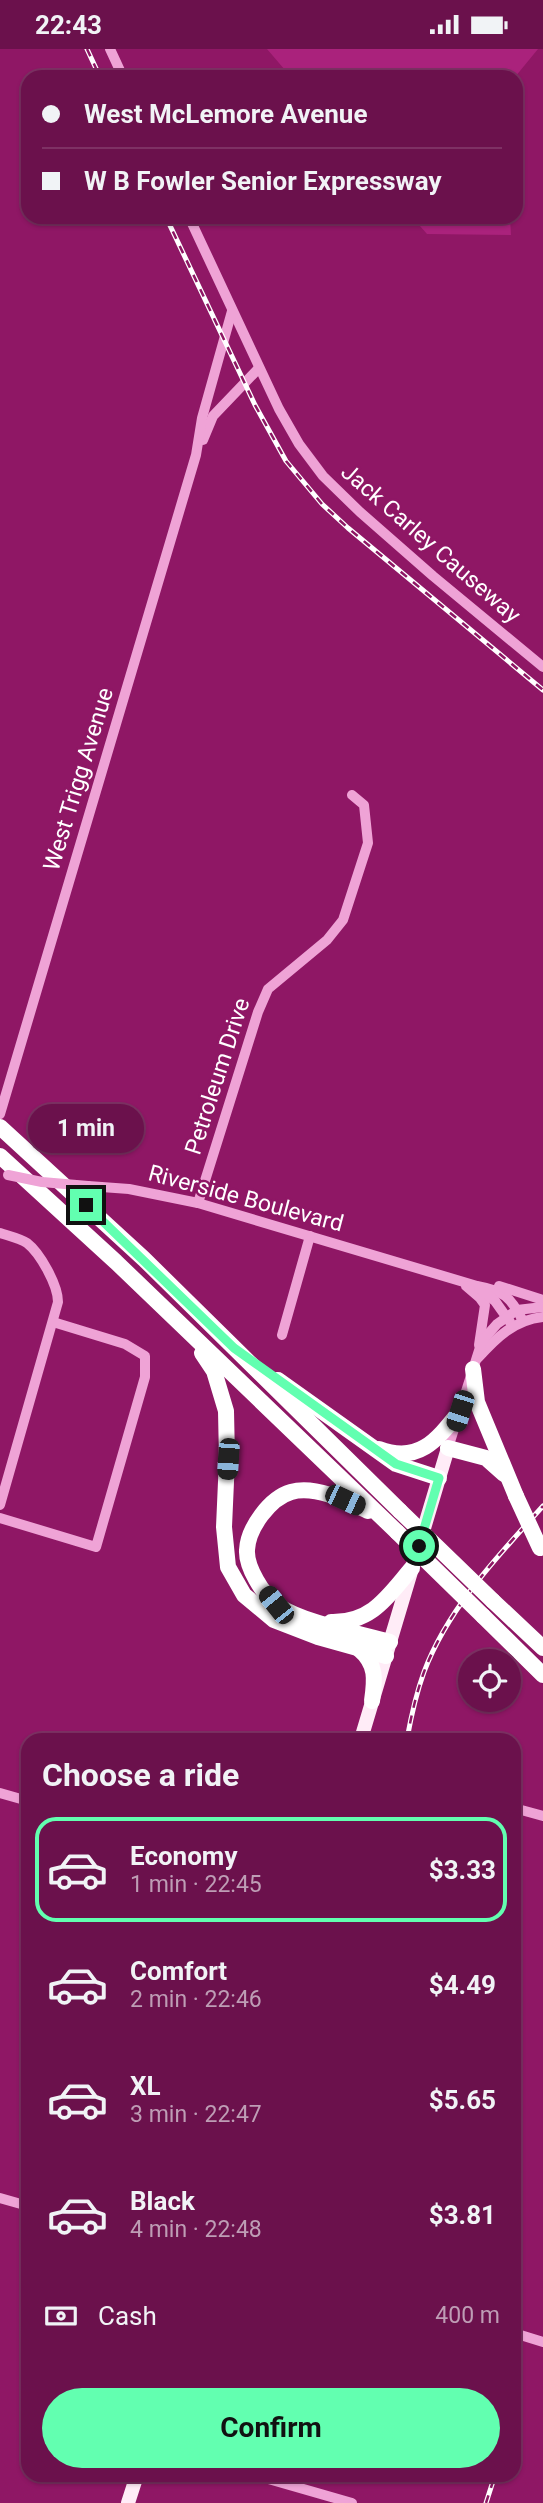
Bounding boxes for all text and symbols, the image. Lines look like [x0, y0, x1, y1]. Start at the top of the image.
text: 22:43 [35, 10, 102, 40]
text: West McLemore Avenue [84, 99, 367, 129]
text: W B Fowler Senior Expressway [84, 166, 442, 196]
street label: Jack Carley Causeway [335, 458, 526, 629]
street label: West Trigg Avenue [38, 684, 119, 874]
street label: Petroleum Drive [179, 995, 255, 1158]
callout: 1 min [28, 1103, 144, 1153]
text: 1 min [57, 1115, 115, 1142]
street label: Riverside Boulevard [145, 1159, 346, 1238]
route end [70, 1189, 102, 1221]
car [444, 1388, 477, 1434]
car [217, 1437, 240, 1481]
car [322, 1482, 369, 1518]
route start [403, 1530, 435, 1562]
car [255, 1582, 298, 1628]
map controls [458, 1649, 521, 1712]
button: locate [458, 1649, 521, 1712]
text: Choose a ride [42, 1756, 239, 1794]
icon: car [46, 1838, 109, 1901]
text: Economy [130, 1841, 237, 1871]
text: $3.33 [429, 1855, 496, 1885]
text: 1 min · 22:45 [130, 1871, 262, 1898]
icon: car [46, 1953, 109, 2016]
text: Comfort [130, 1956, 227, 1986]
text: $4.49 [429, 1970, 496, 2000]
text: 2 min · 22:46 [130, 1986, 262, 2013]
icon: car [46, 2068, 109, 2131]
text: XL [130, 2071, 161, 2101]
text: $5.65 [429, 2085, 496, 2115]
text: 3 min · 22:47 [130, 2101, 262, 2128]
icon: car [46, 2183, 109, 2246]
text: Black [130, 2186, 195, 2216]
text: $3.81 [429, 2200, 496, 2230]
text: 4 min · 22:48 [130, 2216, 262, 2243]
icon: cash [42, 2297, 80, 2335]
text: Cash [98, 2301, 157, 2331]
text: 400 m [435, 2302, 500, 2329]
button: Confirm [42, 2388, 500, 2468]

